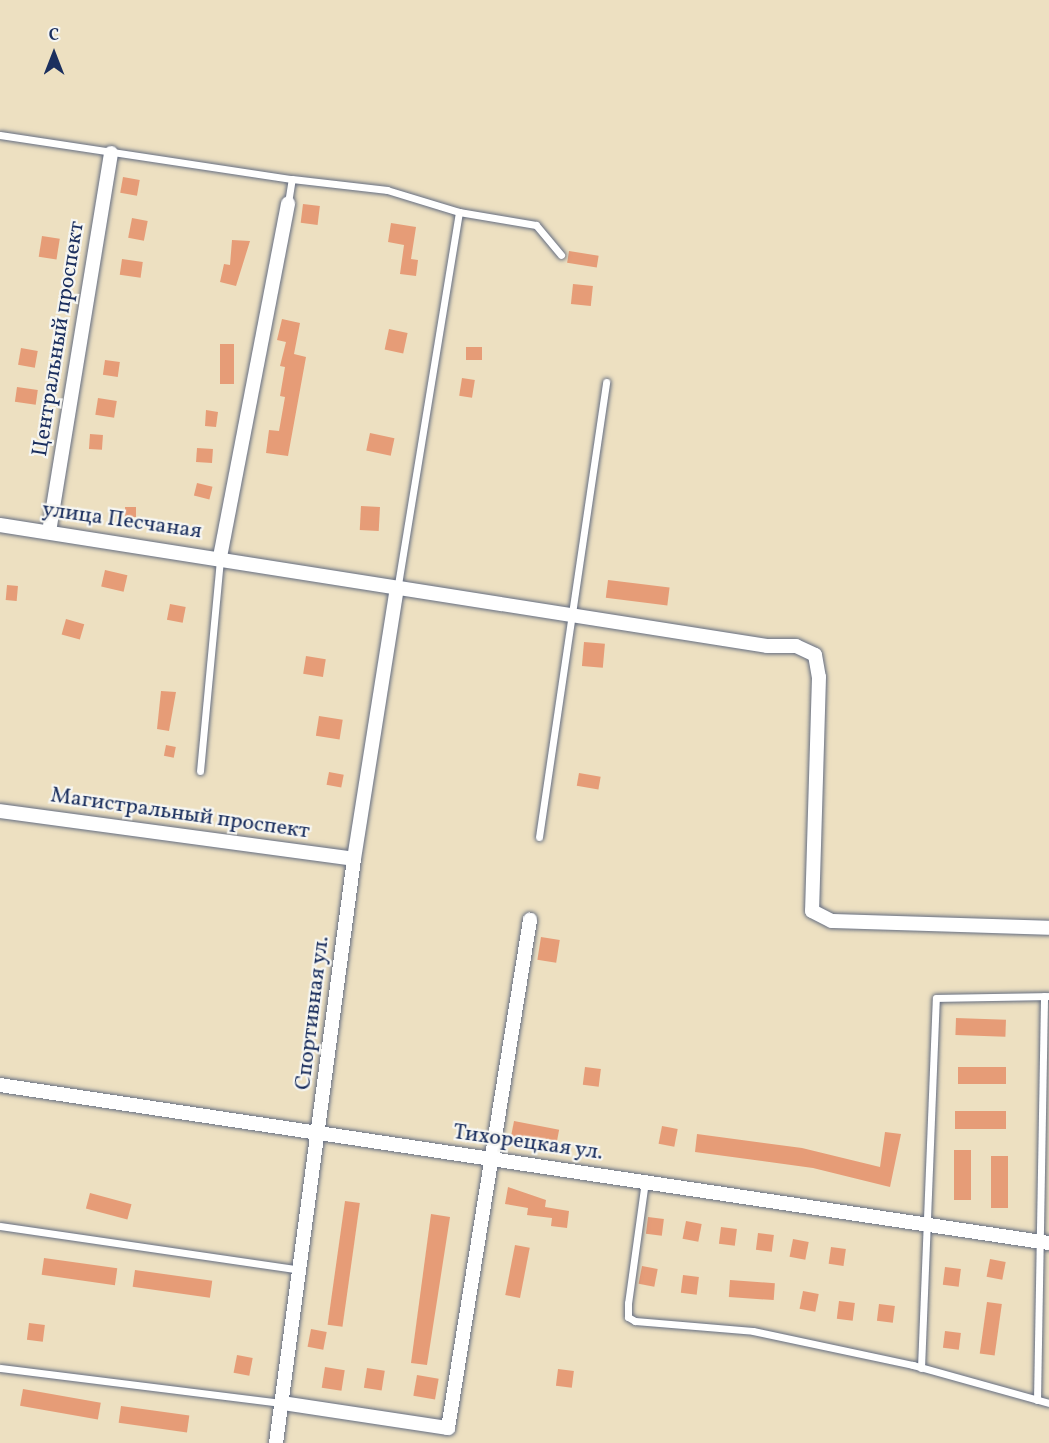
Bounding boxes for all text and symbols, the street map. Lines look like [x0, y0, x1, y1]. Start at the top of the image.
north arrow [24, 24, 84, 84]
text: С [49, 25, 59, 47]
street label: Центральный проспект [27, 219, 91, 459]
street label: улица Песчаная [40, 497, 204, 545]
street label: Магистральный проспект [49, 783, 311, 845]
street label: Спортивная ул. [290, 934, 336, 1092]
street label: Тихорецкая ул. [451, 1119, 605, 1167]

